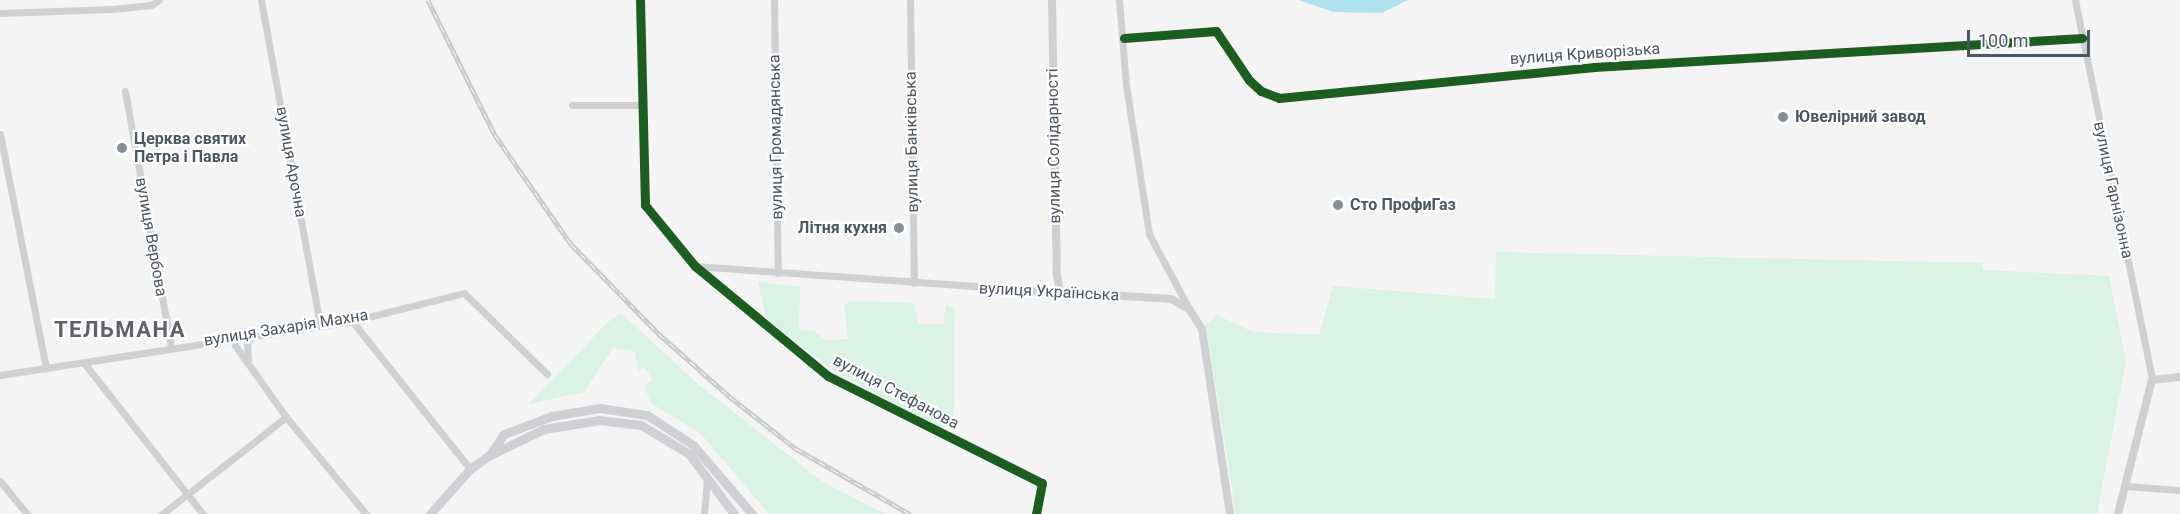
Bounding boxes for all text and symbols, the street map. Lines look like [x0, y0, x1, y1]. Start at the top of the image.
scale bar [1970, 18, 2093, 56]
text: 100 m [1978, 30, 2029, 51]
street label: вулиця Криворізька [1509, 39, 1661, 69]
street label: вулиця Громадянська [765, 54, 787, 220]
street label: вулиця Солідарності [1043, 68, 1065, 224]
street label: вулиця Банківська [901, 71, 923, 213]
street label: вулиця Арочна [272, 105, 310, 219]
place label: Ювелірний завод [1795, 107, 1926, 127]
marker: Ювелірний завод [1776, 110, 1790, 124]
street label: вулиця Гарнізонна [2089, 120, 2137, 260]
place label: Церква святих Петра і Павла [134, 129, 246, 167]
marker: Церква святих Петра і Павла [115, 141, 129, 155]
street label: вулиця Вербова [131, 176, 171, 298]
place label: Сто ПрофиГаз [1350, 195, 1456, 215]
marker: Сто ПрофиГаз [1331, 198, 1345, 212]
place label: Літня кухня [798, 218, 887, 238]
marker: Літня кухня [892, 221, 906, 235]
street label: вулиця Українська [978, 279, 1120, 305]
street label: вулиця Захарія Махна [202, 306, 370, 350]
district label: ТЕЛЬМАНА [54, 317, 186, 343]
street label: вулиця Стефанова [830, 351, 962, 433]

